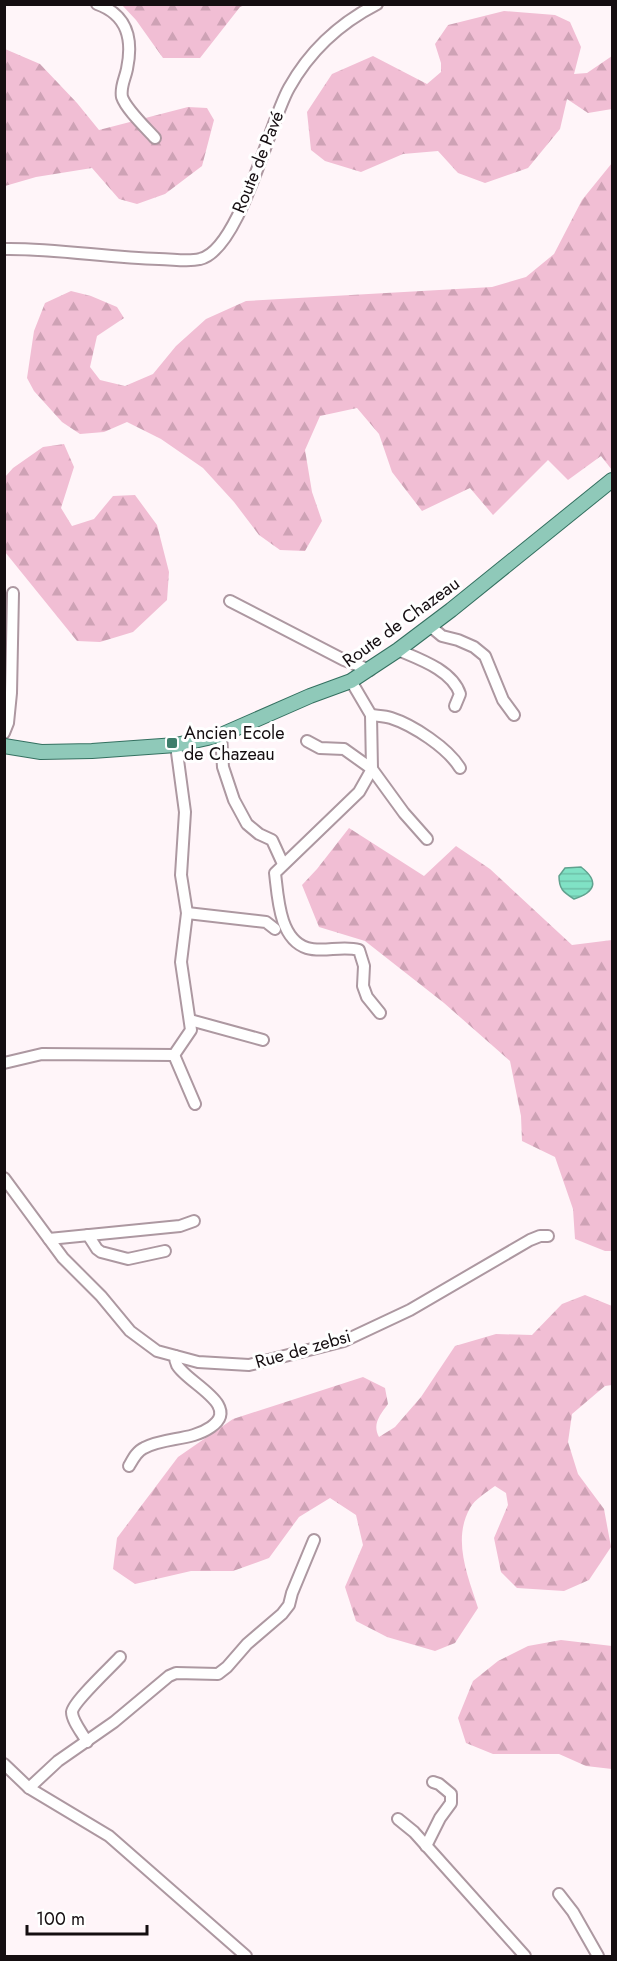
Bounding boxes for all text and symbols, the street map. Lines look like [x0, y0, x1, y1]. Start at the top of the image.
street label: Route de Pavé [226, 107, 290, 217]
street label: Route de Chazeau [337, 571, 465, 673]
place label: Ancien Ecole de Chazeau [184, 720, 284, 767]
marker: Ancien Ecole de Chazeau [165, 736, 179, 750]
street label: Rue de zebsi [252, 1323, 354, 1375]
scale bar [27, 1898, 147, 1936]
text: 100 m [36, 1906, 85, 1932]

